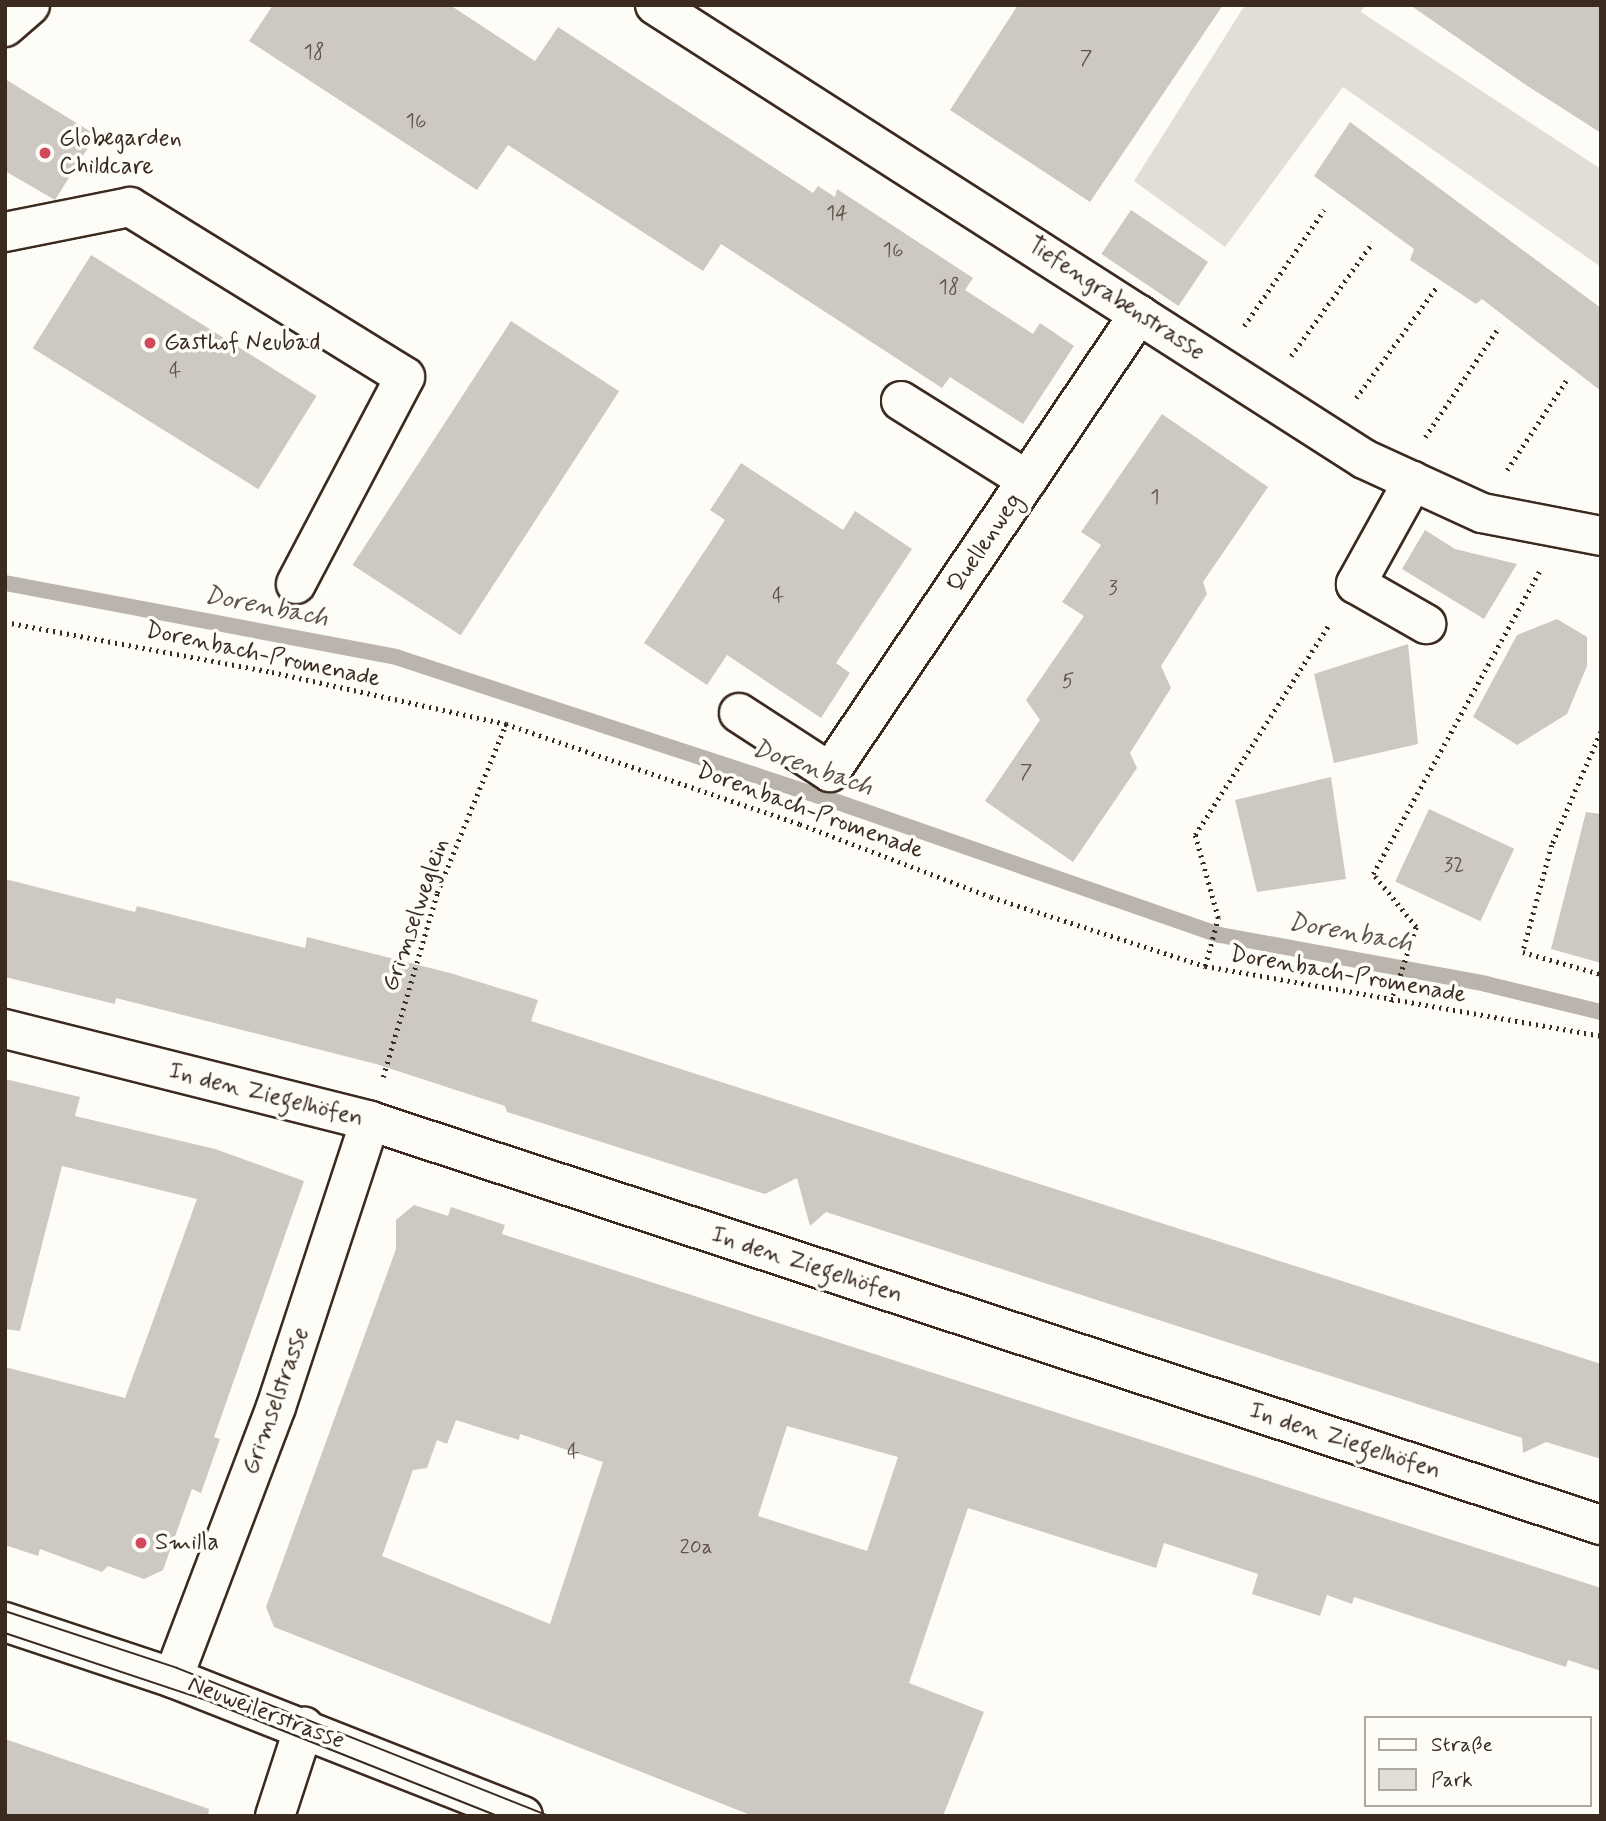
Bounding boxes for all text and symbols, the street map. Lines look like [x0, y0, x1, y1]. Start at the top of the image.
house number: 18 [304, 39, 324, 65]
house number: 7 [1080, 45, 1092, 71]
house number: 16 [406, 108, 426, 134]
place label: Globegarden Childcare [59, 125, 182, 181]
marker: Globegarden Childcare [37, 145, 53, 161]
house number: 14 [826, 200, 848, 226]
street label: Tiefengrabenstrasse [1022, 231, 1210, 367]
house number: 16 [883, 237, 903, 263]
house number: 18 [939, 274, 959, 300]
place label: Gasthof Neubad [164, 329, 323, 357]
marker: Gasthof Neubad [142, 335, 158, 351]
house number: 4 [169, 358, 181, 384]
house number: 1 [1150, 484, 1160, 510]
street label: Quellenweg [941, 488, 1029, 598]
house number: 3 [1108, 575, 1118, 601]
water label: Dorenbach [201, 581, 331, 635]
house number: 4 [772, 583, 784, 609]
street label: Dorenbach-Promenade [143, 616, 383, 694]
house number: 5 [1062, 668, 1074, 694]
water label: Dorenbach [747, 734, 877, 804]
street label: Dorenbach-Promenade [692, 756, 928, 866]
house number: 7 [1020, 759, 1032, 785]
street label: Grimselweglein [376, 835, 456, 995]
house number: 32 [1444, 852, 1464, 878]
water label: Dorenbach [1285, 908, 1415, 960]
street label: Dorenbach-Promenade [1227, 940, 1469, 1010]
street label: In den Ziegelhöfen [169, 1058, 363, 1132]
street label: In den Ziegelhöfen [711, 1221, 903, 1309]
street label: Grimselstrasse [236, 1323, 316, 1479]
street label: In den Ziegelhöfen [1249, 1397, 1441, 1485]
house number: 4 [567, 1439, 579, 1465]
place label: Smilla [155, 1529, 219, 1557]
house number: 20a [679, 1534, 713, 1560]
marker: Smilla [133, 1535, 149, 1551]
street label: Neuweilerstrasse [184, 1670, 348, 1756]
legend [1364, 1716, 1592, 1807]
text: Straße [1431, 1731, 1493, 1759]
text: Park [1431, 1766, 1473, 1794]

